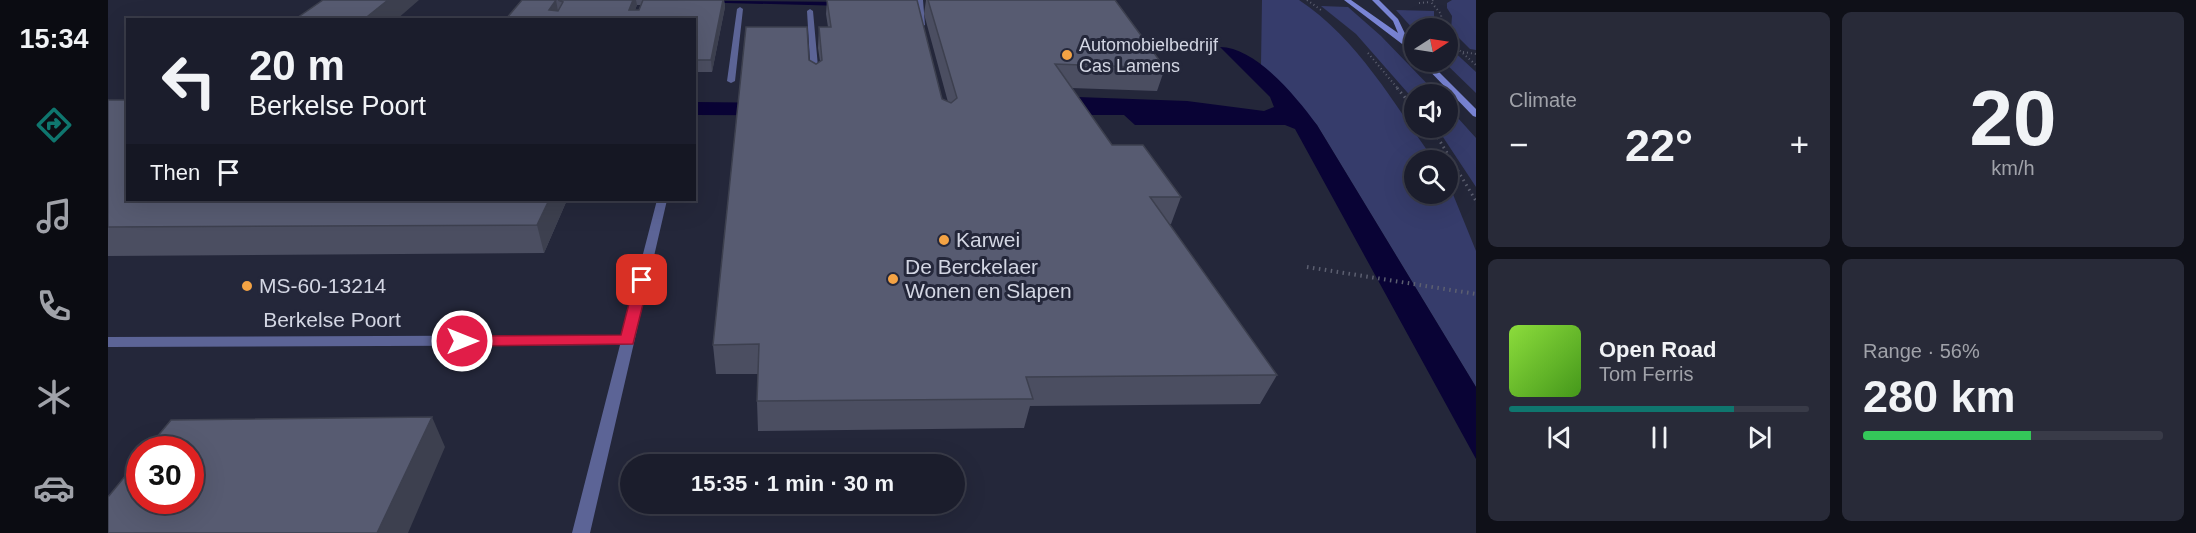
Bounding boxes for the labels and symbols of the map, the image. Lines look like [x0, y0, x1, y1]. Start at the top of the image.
north arrow [1404, 18, 1458, 72]
place label: Automobielbedrijf Cas Lamens [1079, 35, 1219, 76]
marker: Automobielbedrijf Cas Lamens [1060, 48, 1074, 62]
place label: Karwei [956, 228, 1020, 251]
marker: Karwei [937, 233, 951, 247]
pin [616, 254, 667, 305]
place label: De Berckelaer Wonen en Slapen [905, 255, 1072, 302]
marker: De Berckelaer Wonen en Slapen [886, 272, 900, 286]
place label: MS-60-13214 [259, 274, 387, 297]
marker: MS-60-13214 [240, 279, 254, 293]
street label: Berkelse Poort [263, 308, 401, 331]
position arrow [430, 309, 494, 373]
speed limit sign: 30 [126, 436, 204, 514]

